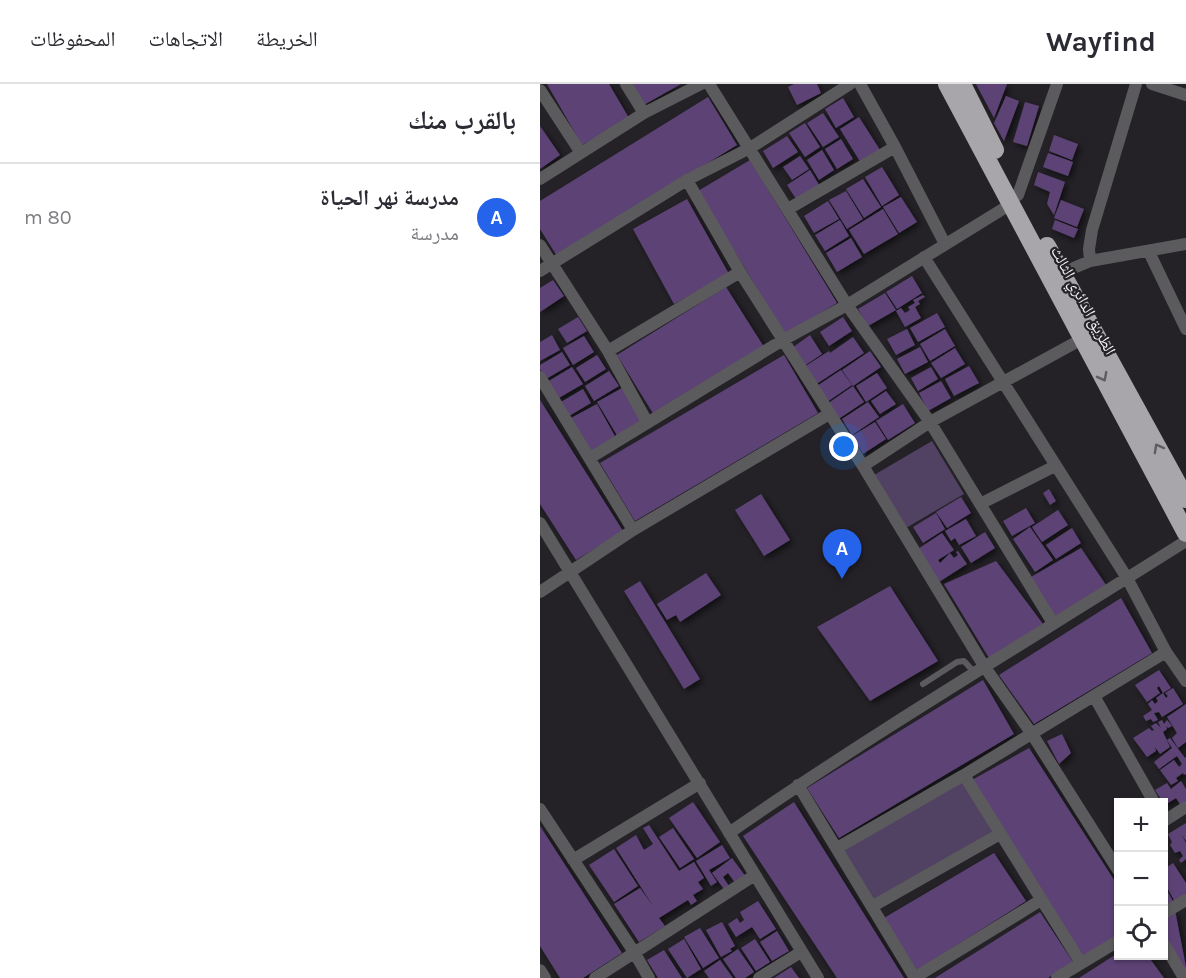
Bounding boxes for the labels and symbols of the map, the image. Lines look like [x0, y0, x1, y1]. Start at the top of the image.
street label: الطريق الدائري الثالث [1044, 243, 1120, 359]
one-way arrow [1096, 370, 1107, 381]
your location [829, 432, 858, 461]
one-way arrow [1154, 444, 1165, 454]
pin: A [822, 530, 862, 579]

